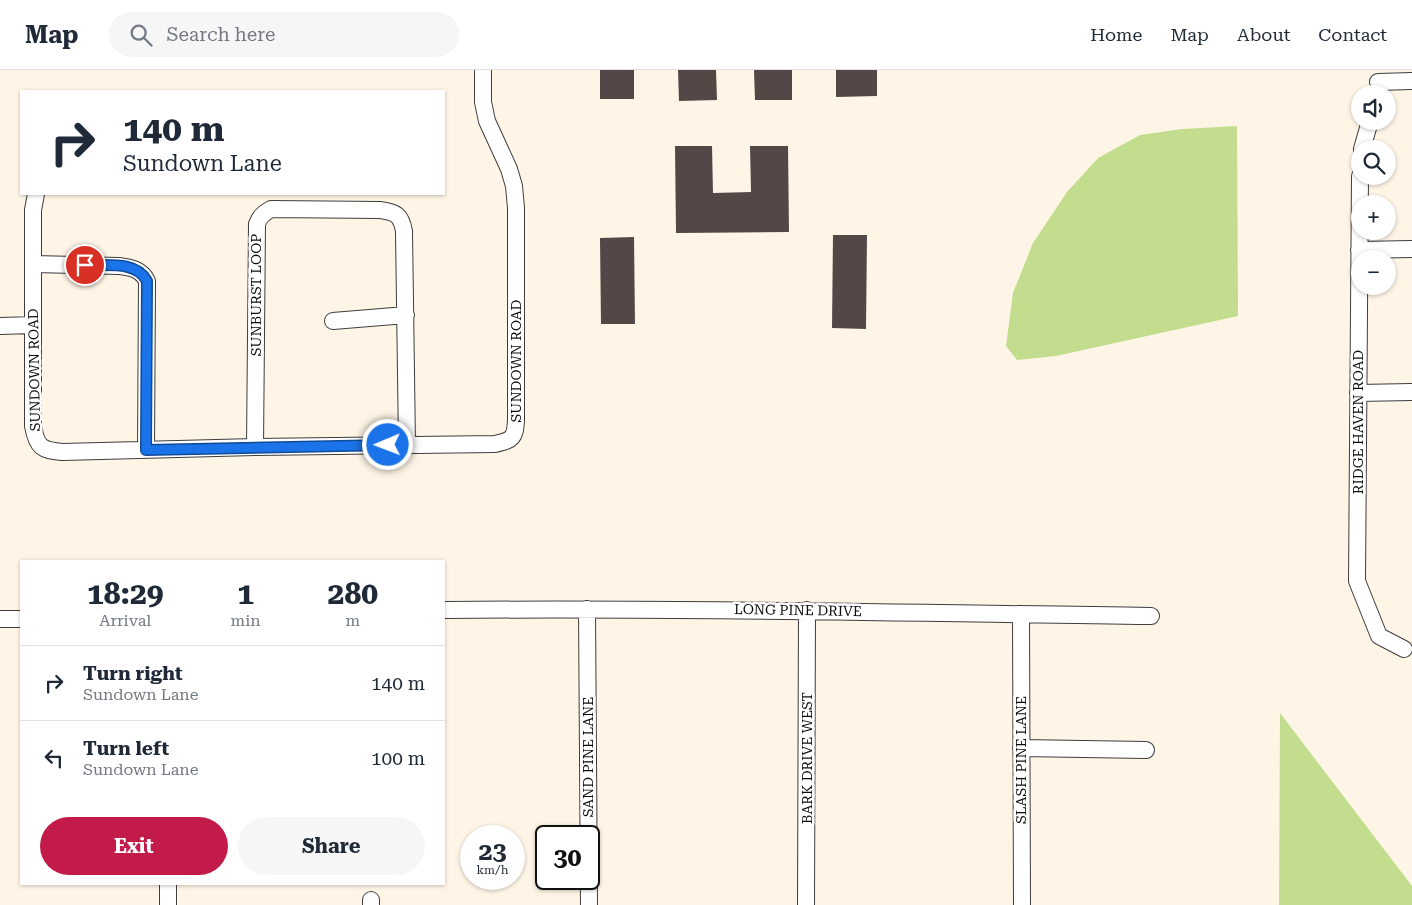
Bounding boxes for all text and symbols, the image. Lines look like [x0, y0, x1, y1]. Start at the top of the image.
search box [109, 12, 459, 57]
text: Map [25, 21, 79, 49]
icon: search [127, 21, 155, 49]
text: Search here [167, 23, 275, 46]
text: Home [1090, 24, 1142, 45]
text: Map [1170, 24, 1209, 45]
text: About [1237, 24, 1290, 45]
text: Contact [1318, 24, 1387, 45]
map controls [1351, 85, 1396, 295]
button: sound [1351, 85, 1396, 130]
text: 140 m [123, 109, 224, 150]
icon: right [40, 110, 105, 175]
button: search [1351, 140, 1396, 185]
text: Sundown Lane [123, 151, 282, 176]
button: + [1351, 195, 1396, 240]
street label: SUNBURST LOOP [248, 234, 264, 356]
pin [64, 244, 106, 286]
button: − [1351, 250, 1396, 295]
icon: arrive [71, 251, 99, 279]
street label: SUNDOWN ROAD [508, 299, 524, 422]
street label: SUNDOWN ROAD [25, 308, 43, 432]
street label: RIDGE HAVEN ROAD [1350, 350, 1366, 494]
position arrow [361, 418, 413, 470]
text: 18:29 [87, 576, 164, 611]
text: 1 [237, 576, 254, 611]
text: 280 [328, 576, 378, 611]
street label: LONG PINE DRIVE [734, 601, 862, 619]
text: Arrival [99, 611, 151, 630]
text: min [231, 611, 261, 630]
text: m [345, 611, 360, 630]
text: Turn right [83, 662, 183, 685]
icon: right [40, 669, 68, 697]
text: 140 m [371, 672, 425, 695]
text: Sundown Lane [83, 685, 198, 704]
street label: BARK DRIVE WEST [799, 692, 815, 824]
street label: SLASH PINE LANE [1013, 696, 1029, 824]
street label: SAND PINE LANE [580, 697, 596, 817]
text: Turn left [83, 737, 169, 760]
icon: left [40, 744, 68, 772]
text: 100 m [371, 747, 425, 770]
text: Sundown Lane [83, 760, 198, 779]
button: Exit [40, 817, 228, 875]
button: Share [238, 817, 425, 875]
speed limit sign: 30 [535, 825, 600, 890]
text: 23 [478, 837, 507, 866]
text: km/h [476, 863, 509, 877]

